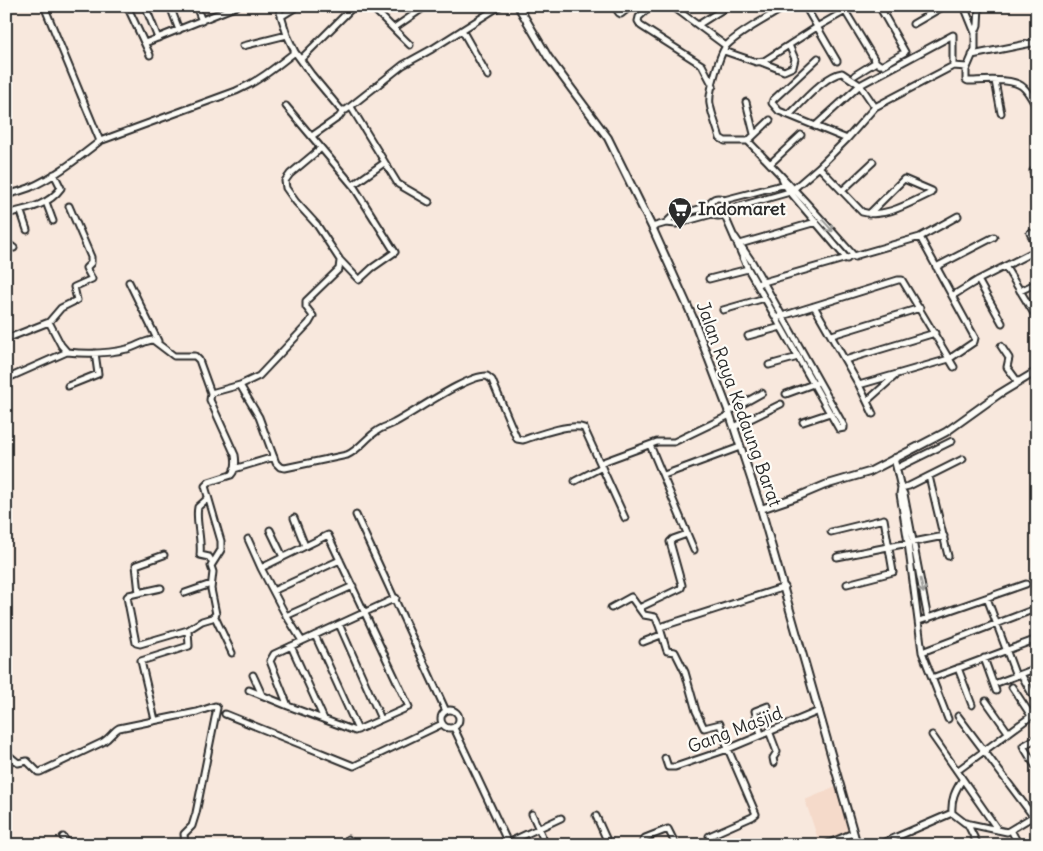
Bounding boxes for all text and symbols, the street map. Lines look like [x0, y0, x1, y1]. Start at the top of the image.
supermarket icon: Indomaret [667, 196, 693, 230]
place label: Indomaret [698, 197, 786, 220]
one-way arrow [822, 219, 833, 232]
street label: Jalan Raya Kedaung Barat [692, 298, 787, 510]
one-way arrow [917, 578, 927, 594]
street label: Gang Masjid [684, 701, 786, 758]

